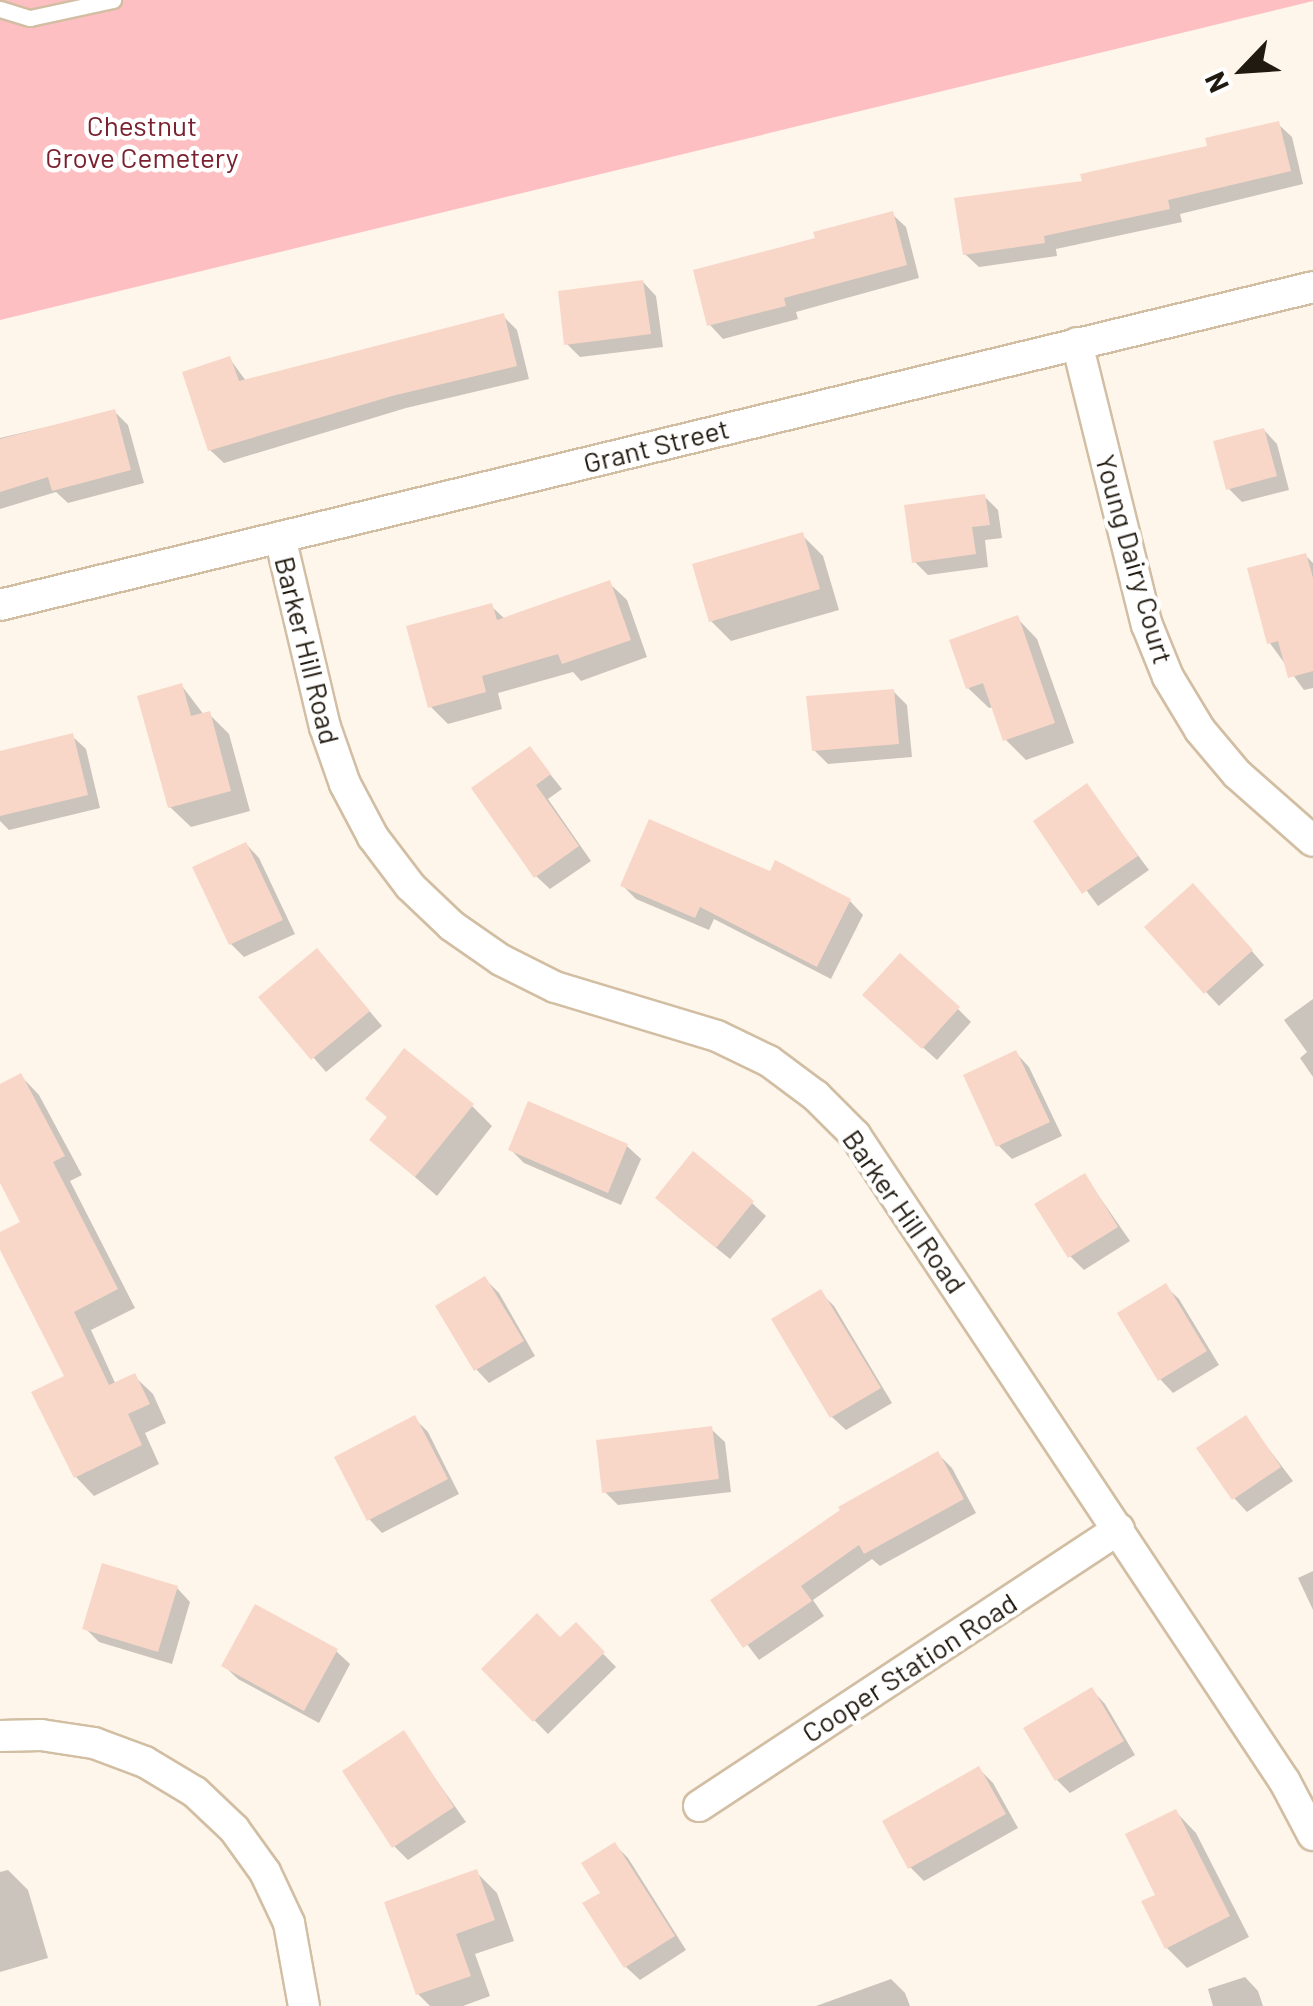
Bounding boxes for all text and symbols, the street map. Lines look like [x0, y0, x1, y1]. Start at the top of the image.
north arrow [1193, 20, 1293, 120]
text: N [1196, 67, 1235, 98]
park label: Chestnut Grove Cemetery [45, 108, 239, 174]
street label: Grant Street [580, 411, 732, 479]
street label: Young Dairy Court [1089, 450, 1181, 668]
street label: Barker Hill Road [268, 553, 348, 747]
street label: Barker Hill Road [836, 1123, 974, 1299]
street label: Cooper Station Road [795, 1585, 1023, 1749]

